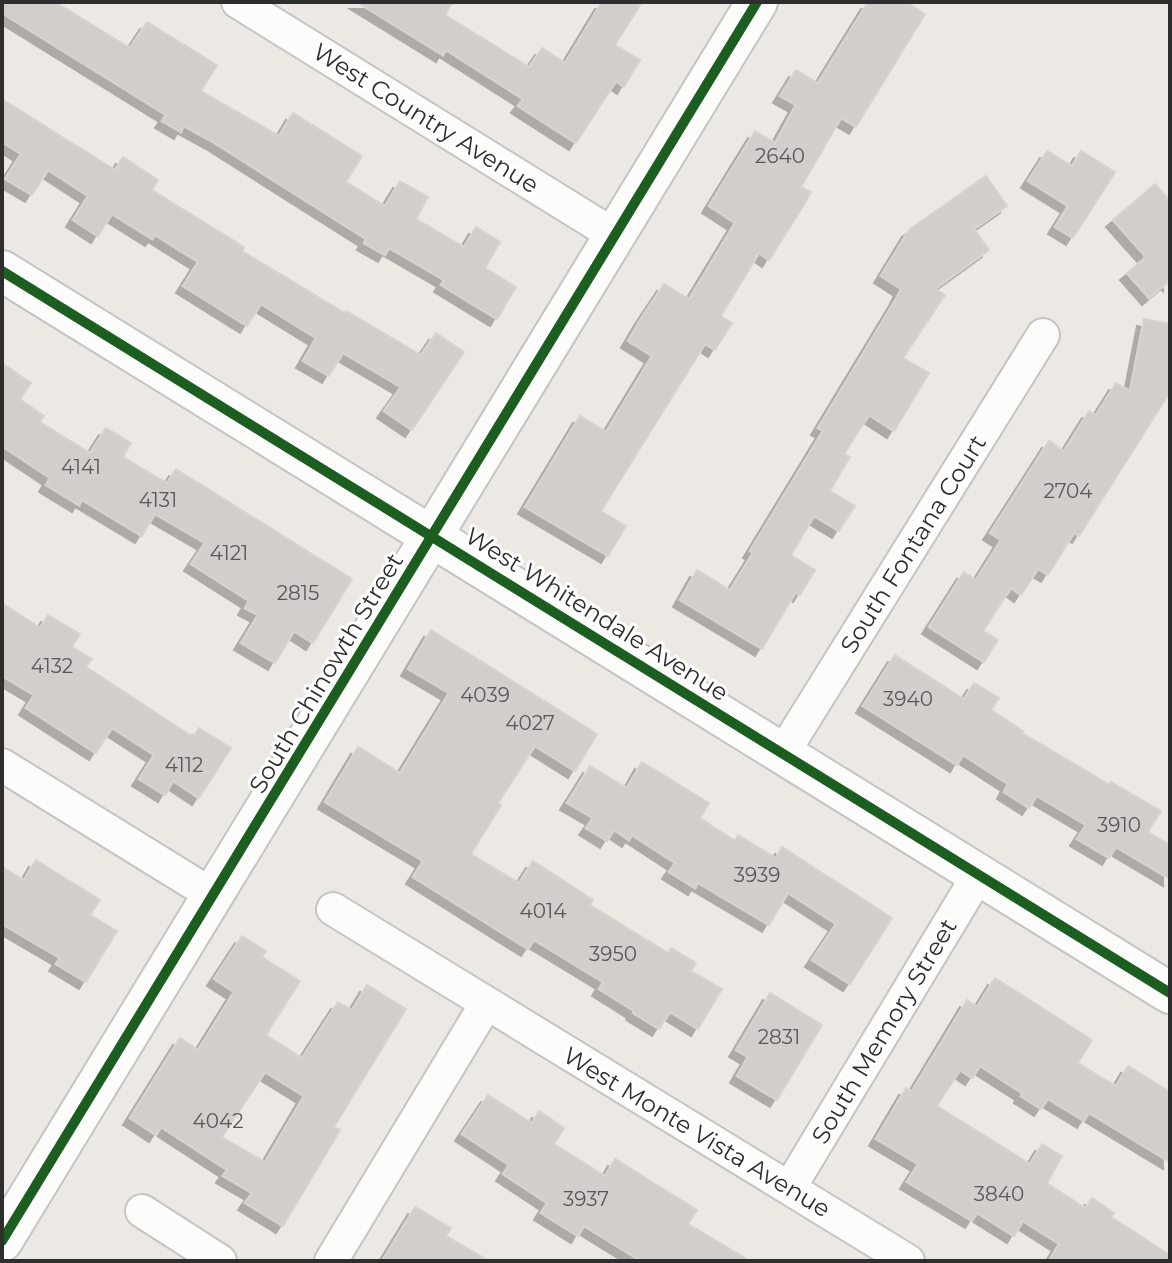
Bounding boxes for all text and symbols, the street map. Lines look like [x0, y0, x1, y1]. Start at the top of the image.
street label: West Country Avenue [308, 37, 544, 199]
house number: 2640 [755, 144, 805, 168]
street label: South Fontana Court [834, 429, 992, 658]
house number: 4141 [61, 455, 101, 479]
house number: 2704 [1043, 479, 1093, 503]
house number: 4131 [139, 488, 177, 512]
street label: West Whitendale Avenue [460, 521, 734, 707]
house number: 4121 [210, 541, 248, 565]
street label: South Chinowth Street [243, 548, 409, 798]
house number: 2815 [277, 581, 319, 605]
house number: 4132 [31, 654, 73, 678]
house number: 4039 [460, 683, 510, 707]
house number: 3940 [883, 687, 933, 711]
house number: 4027 [505, 711, 555, 735]
house number: 4112 [165, 753, 203, 777]
house number: 3910 [1097, 813, 1141, 837]
house number: 3939 [734, 863, 780, 887]
house number: 4014 [520, 899, 566, 923]
street label: South Memory Street [805, 913, 963, 1149]
house number: 3950 [589, 942, 637, 966]
house number: 2831 [758, 1025, 800, 1049]
street label: West Monte Vista Avenue [558, 1041, 836, 1223]
house number: 4042 [193, 1109, 244, 1133]
house number: 3840 [974, 1182, 1024, 1206]
house number: 3937 [563, 1187, 609, 1211]

